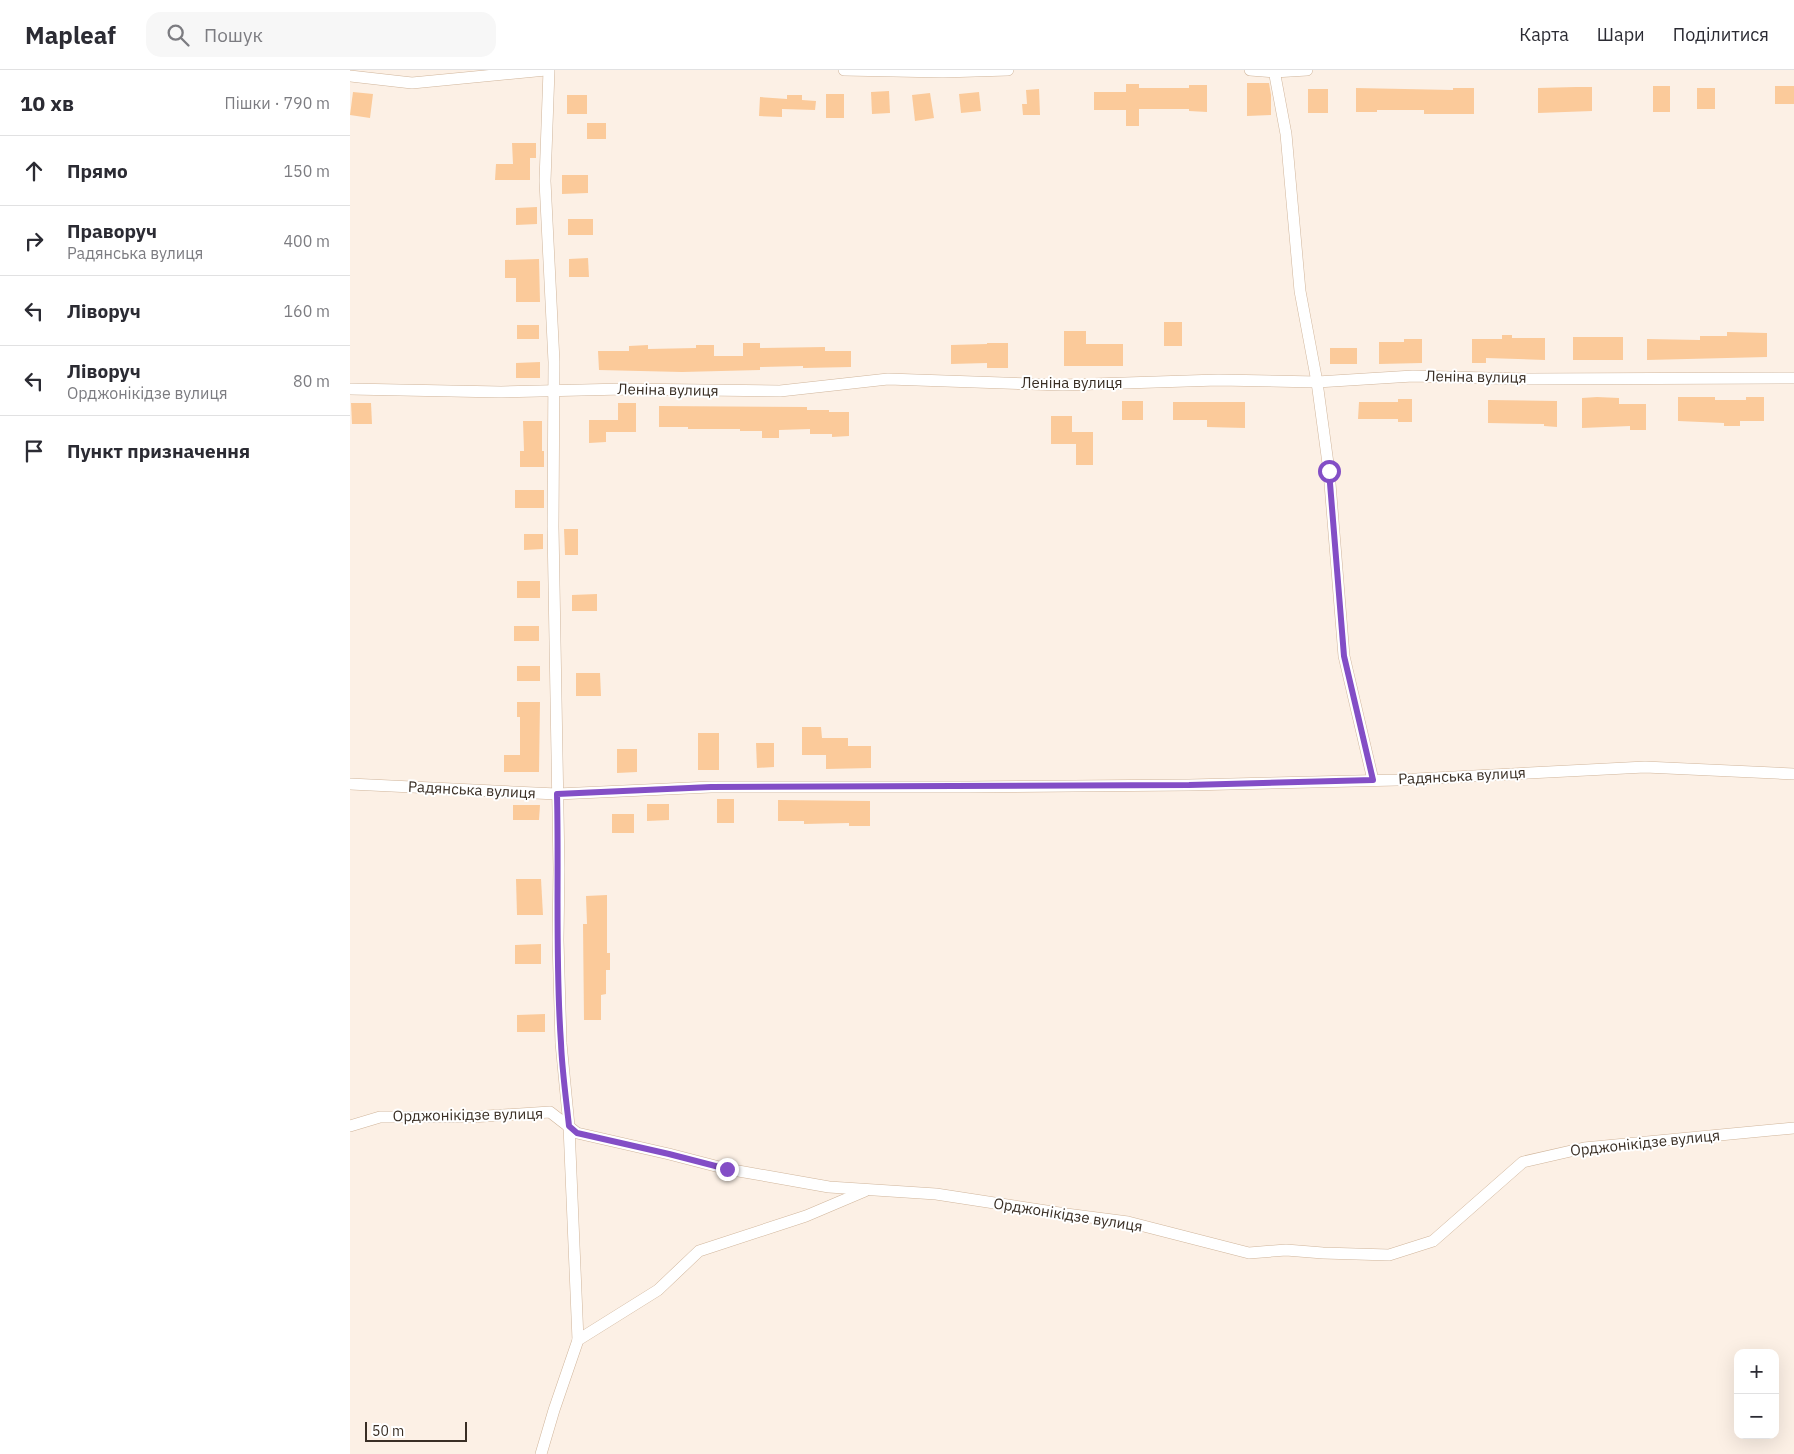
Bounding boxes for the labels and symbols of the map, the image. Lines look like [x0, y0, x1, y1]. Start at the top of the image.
street label: Леніна вулиця [1425, 366, 1527, 387]
street label: Леніна вулиця [1021, 373, 1123, 392]
street label: Леніна вулиця [617, 379, 719, 400]
route start [1318, 460, 1341, 483]
street label: Радянська вулиця [1398, 763, 1526, 788]
street label: Радянська вулиця [408, 777, 536, 802]
street label: Орджонікідзе вулиця [393, 1104, 543, 1125]
street label: Орджонікідзе вулиця [1569, 1125, 1721, 1160]
route end [716, 1158, 739, 1181]
street label: Орджонікідзе вулиця [992, 1193, 1144, 1236]
scale bar [365, 1419, 468, 1442]

